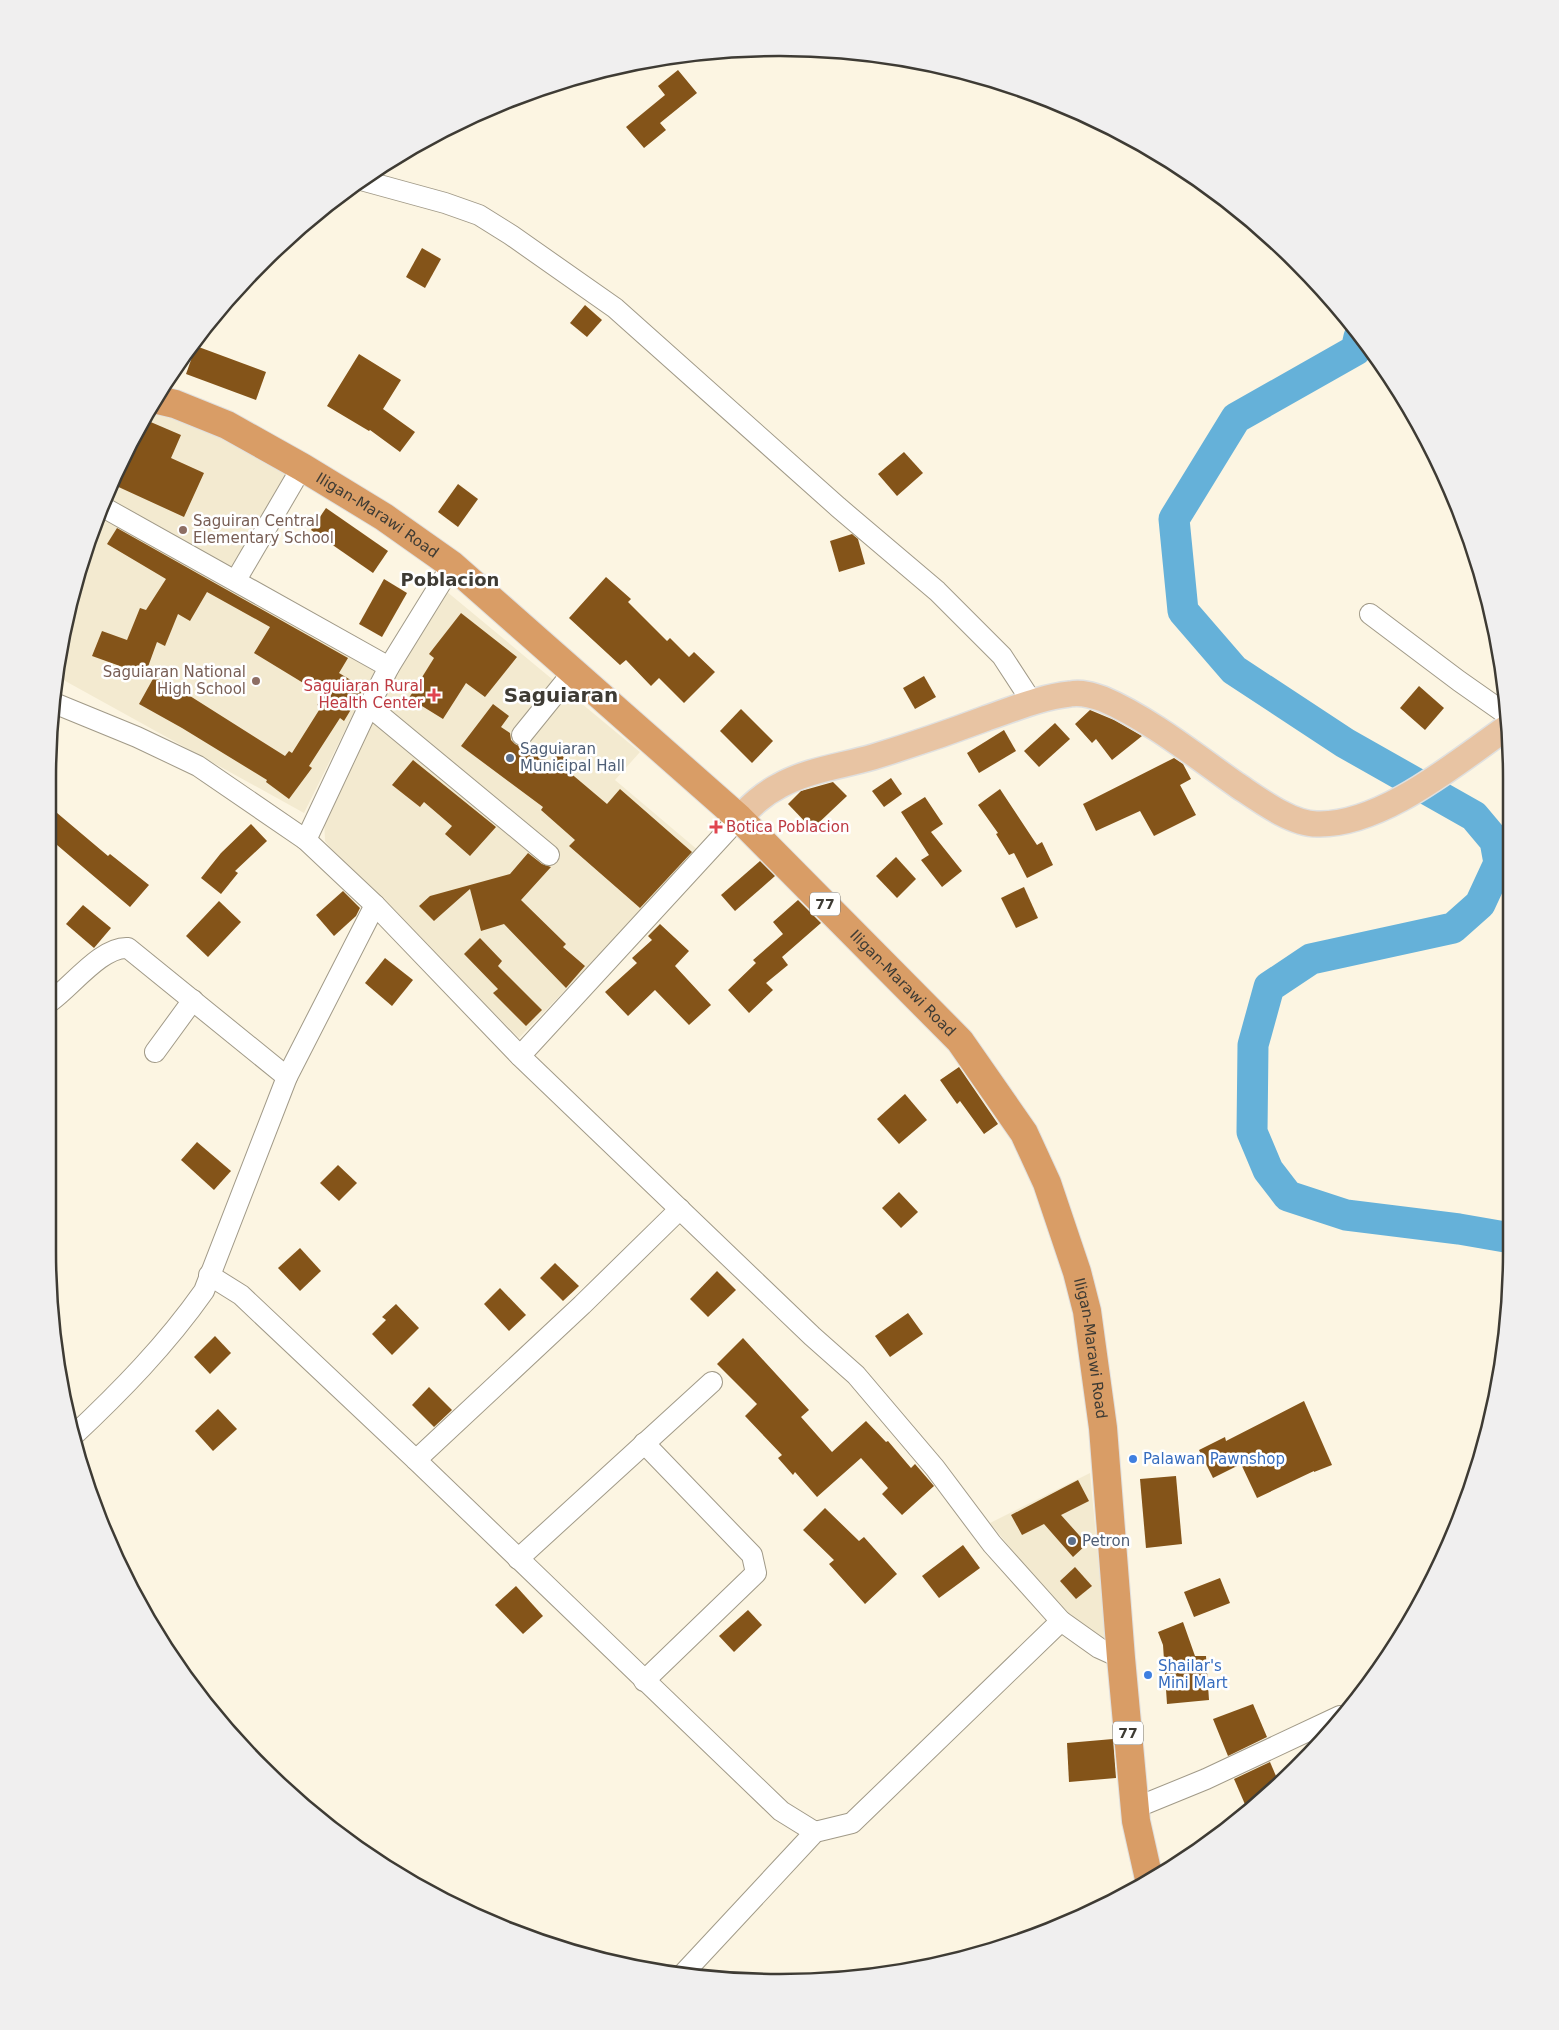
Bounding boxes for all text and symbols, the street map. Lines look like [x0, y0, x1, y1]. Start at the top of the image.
street label: Iligan-Marawi Road [313, 469, 442, 562]
place label: Saguiran Central Elementary School [193, 512, 334, 547]
marker: Saguiran Central Elementary School [177, 524, 189, 536]
district label: Poblacion [401, 569, 499, 590]
place label: Saguiaran National High School [103, 663, 246, 698]
marker: Saguiaran National High School [250, 675, 262, 687]
place label: Saguiaran Rural Health Center [303, 677, 424, 712]
district label: Saguiaran [504, 683, 618, 707]
marker: Saguiaran Rural Health Center [427, 688, 441, 702]
place label: Saguiaran Municipal Hall [520, 740, 625, 775]
marker: Saguiaran Municipal Hall [504, 752, 516, 764]
place label: Botica Poblacion [726, 818, 849, 836]
marker: Botica Poblacion [710, 821, 722, 833]
road number: 77 [810, 892, 840, 916]
street label: Iligan-Marawi Road [846, 926, 959, 1040]
street label: Iligan-Marawi Road [1070, 1276, 1111, 1420]
place label: Palawan Pawnshop [1143, 1450, 1285, 1468]
marker: Palawan Pawnshop [1127, 1453, 1139, 1465]
place label: Petron [1082, 1532, 1130, 1550]
marker: Petron [1066, 1535, 1078, 1547]
place label: Shailar's Mini Mart [1158, 1657, 1228, 1692]
marker: Shailar's Mini Mart [1142, 1669, 1154, 1681]
road number: 77 [1113, 1722, 1143, 1745]

